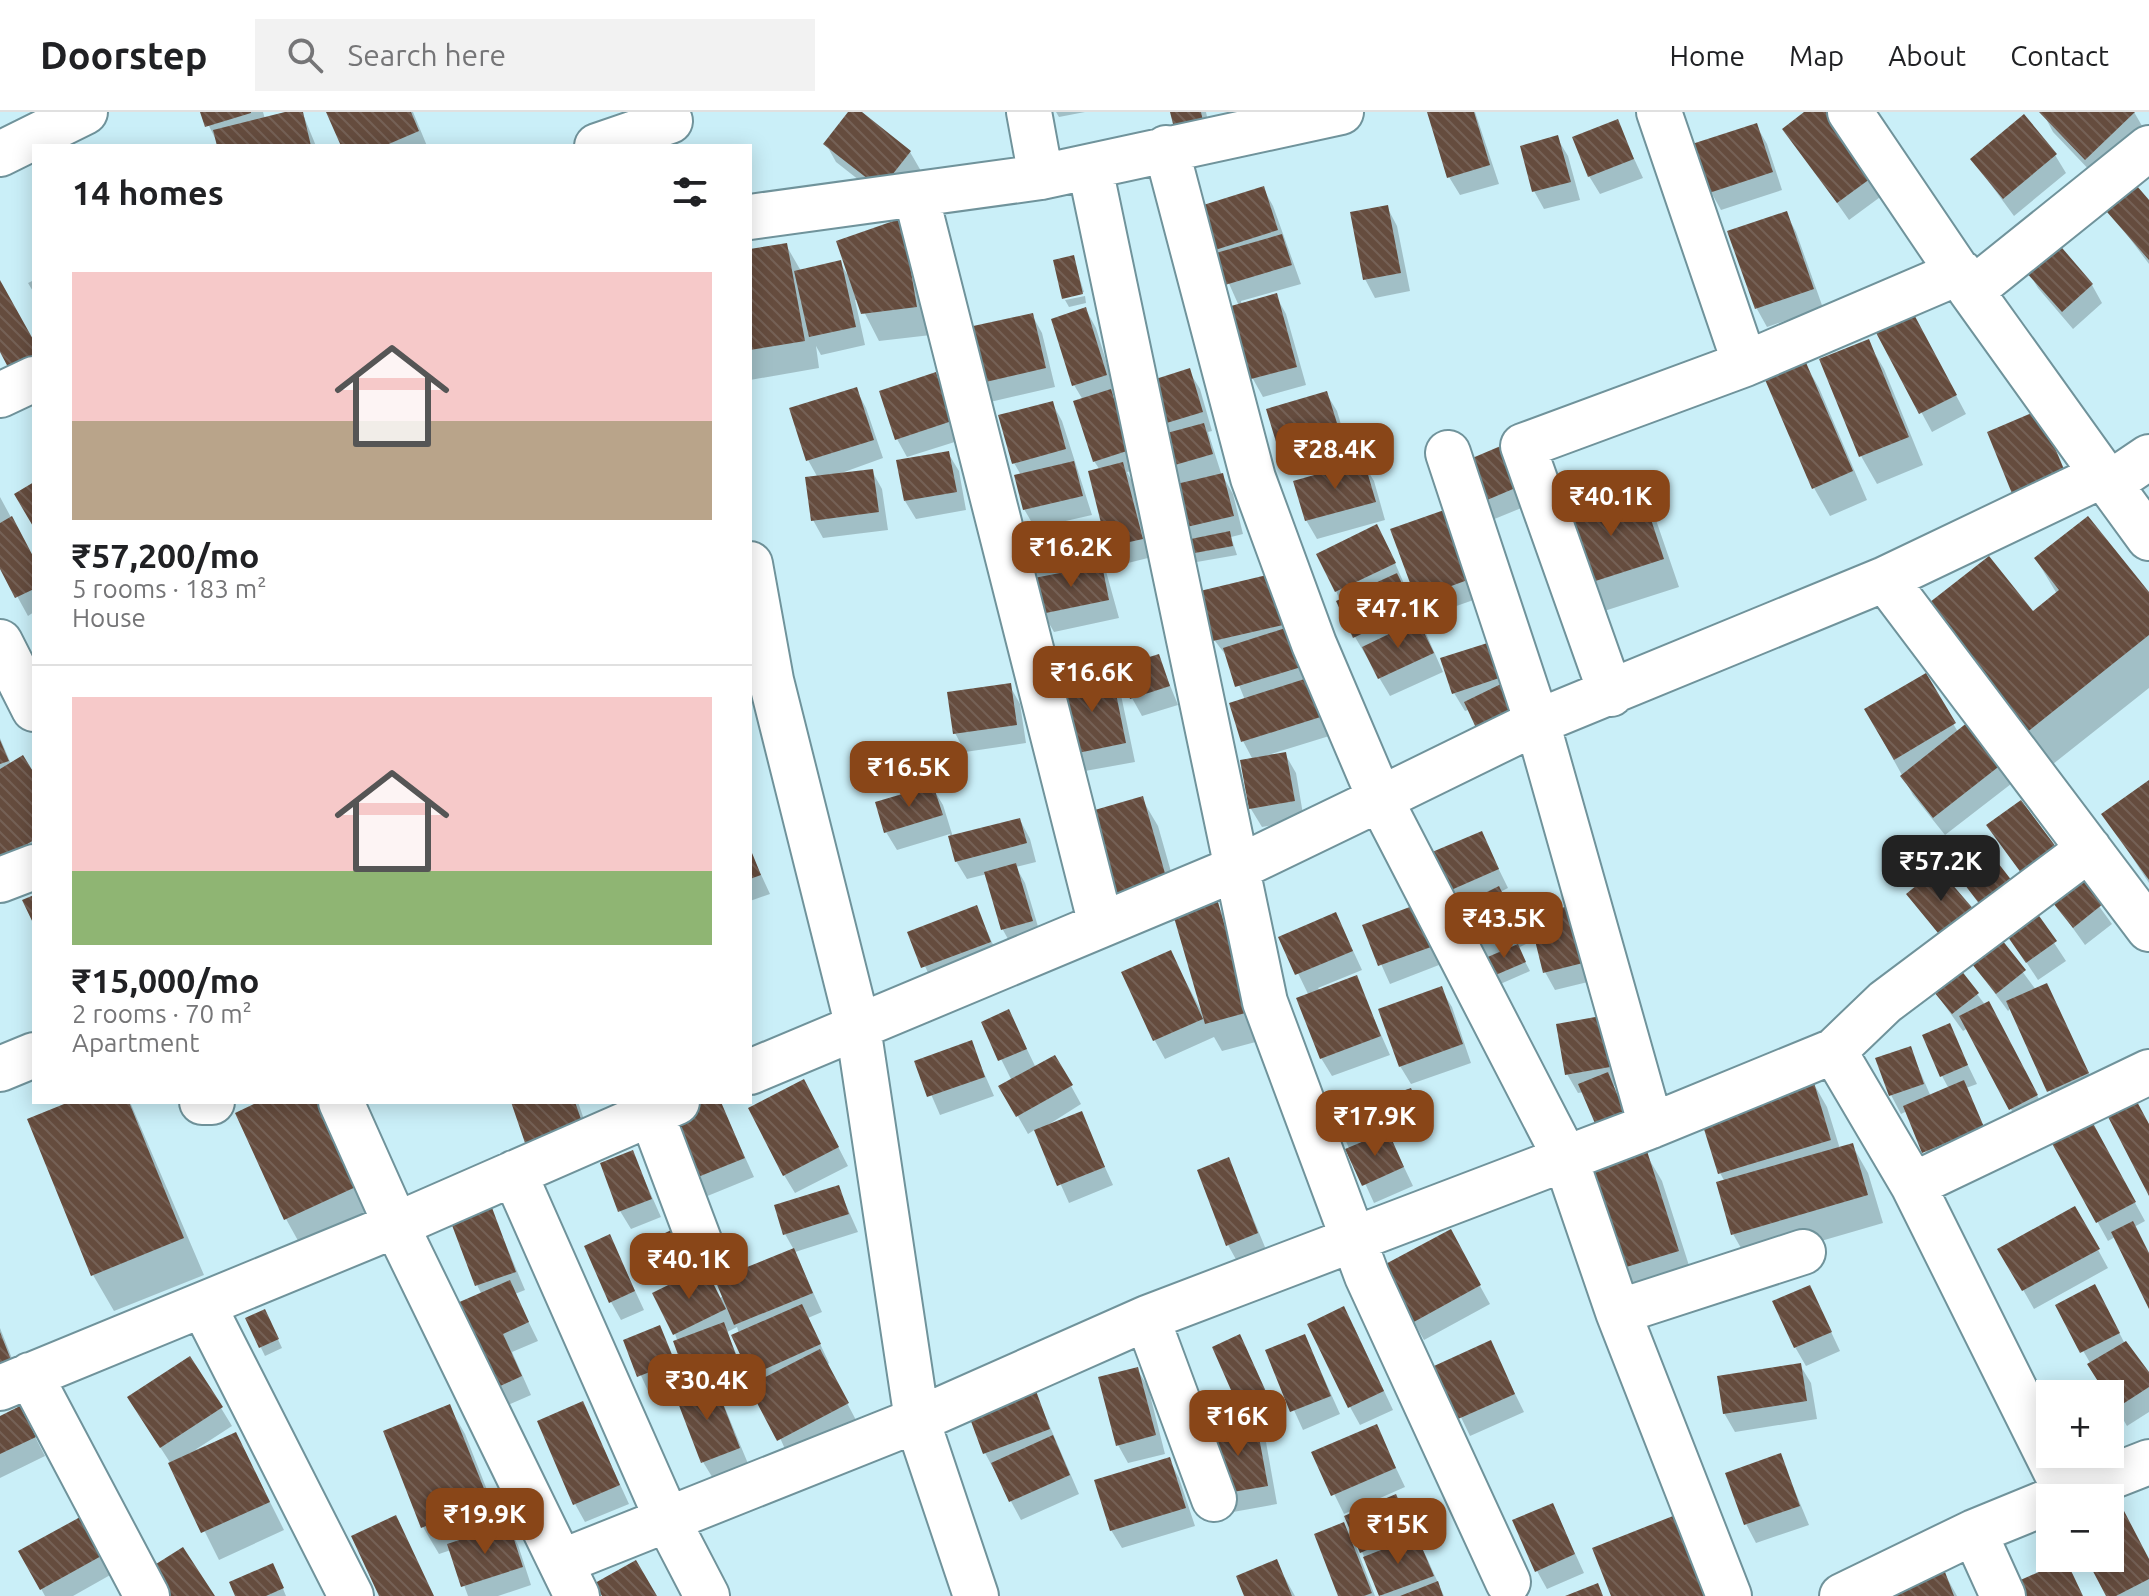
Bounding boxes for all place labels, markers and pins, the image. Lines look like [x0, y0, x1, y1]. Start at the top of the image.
pin: ₹28.4K [1270, 423, 1400, 491]
pin: ₹40.1K [1546, 470, 1676, 538]
pin: ₹16.2K [1006, 521, 1136, 589]
pin: ₹47.1K [1333, 582, 1463, 650]
pin: ₹16.6K [1027, 646, 1157, 714]
pin: ₹16.5K [844, 741, 974, 809]
pin: ₹57.2K [1876, 835, 2006, 903]
pin: ₹43.5K [1439, 892, 1569, 960]
pin: ₹17.9K [1310, 1090, 1440, 1158]
pin: ₹40.1K [624, 1233, 754, 1301]
pin: ₹30.4K [642, 1354, 772, 1422]
pin: ₹16K [1191, 1390, 1285, 1458]
pin: ₹19.9K [420, 1488, 550, 1556]
pin: ₹15K [1351, 1498, 1445, 1566]

